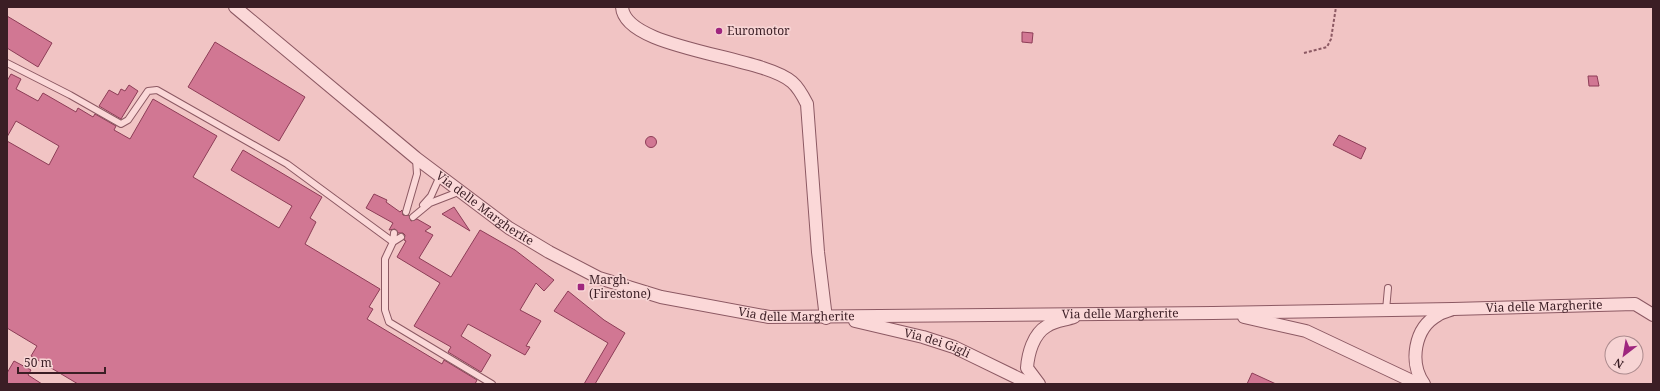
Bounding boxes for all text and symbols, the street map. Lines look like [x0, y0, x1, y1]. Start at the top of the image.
place label: Euromotor [727, 22, 790, 39]
marker: Euromotor [714, 26, 724, 36]
street label: Via delle Margherite [433, 167, 537, 249]
place label: Margh. (Firestone) [589, 271, 651, 302]
marker: Margh. (Firestone) [576, 282, 586, 292]
street label: Via delle Margherite [1485, 296, 1603, 316]
street label: Via delle Margherite [737, 302, 855, 325]
street label: Via delle Margherite [1062, 304, 1179, 322]
street label: Via dei Gigli [902, 324, 973, 362]
north arrow [1604, 335, 1644, 375]
scale bar [18, 349, 105, 375]
text: 50 m [24, 354, 52, 371]
text: N [1611, 355, 1626, 373]

